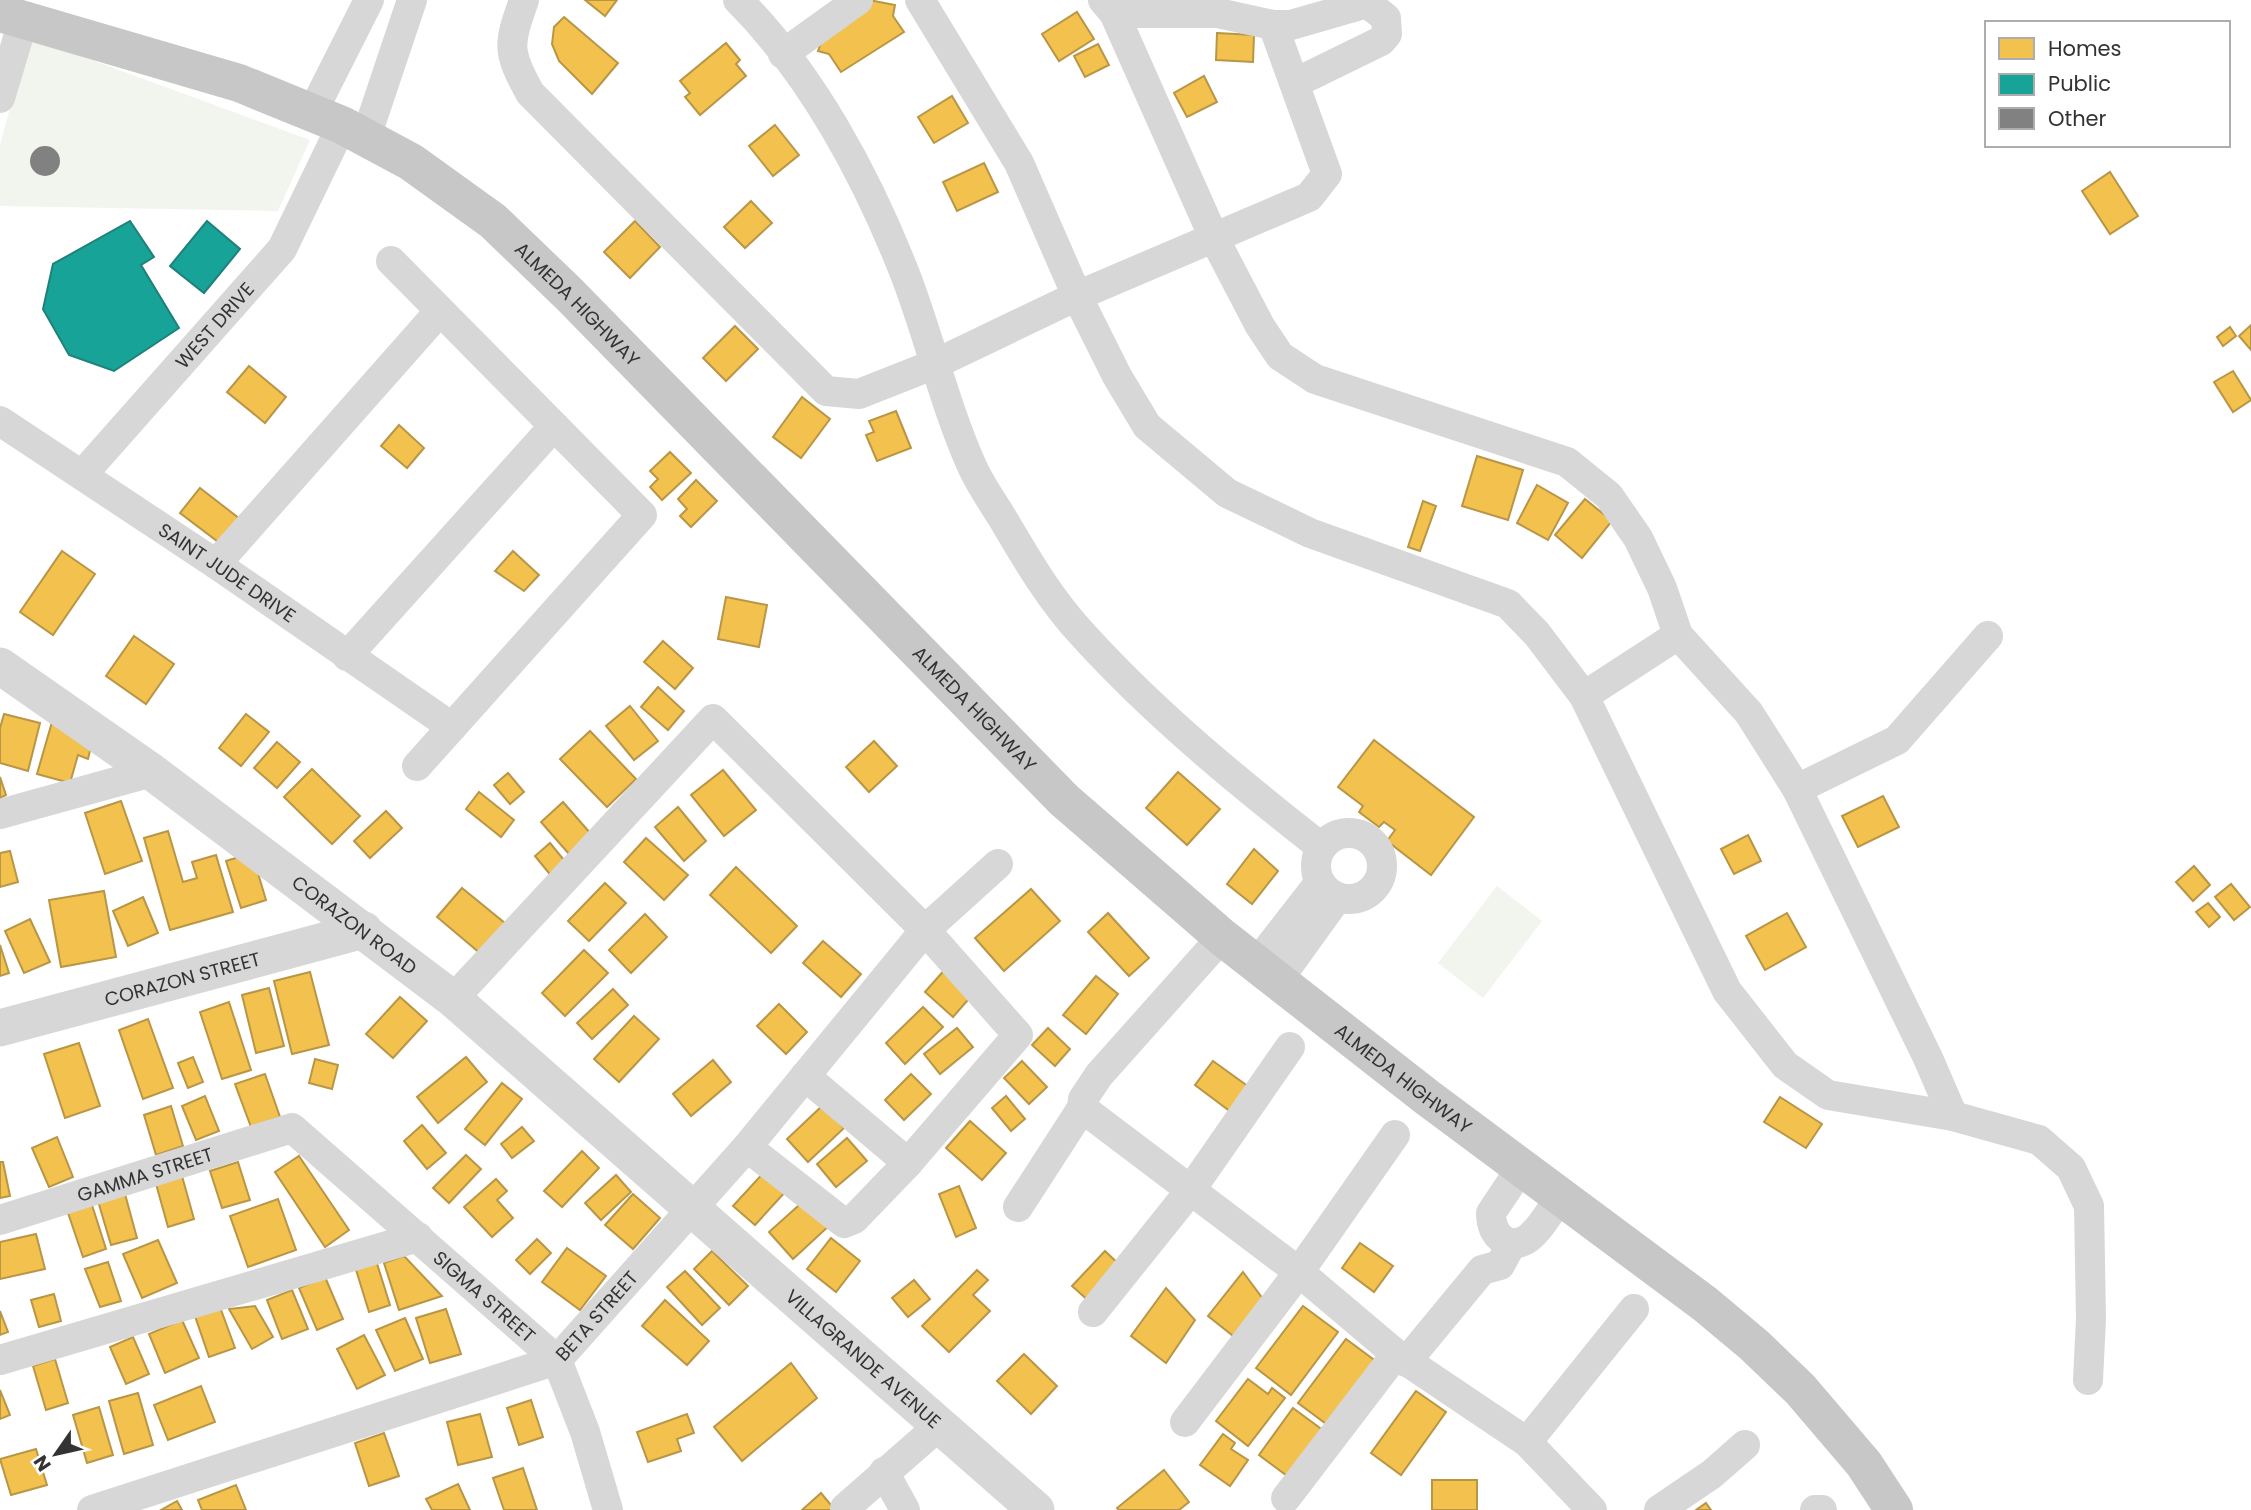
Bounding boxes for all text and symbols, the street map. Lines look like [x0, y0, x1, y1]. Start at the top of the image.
legend [1985, 21, 2230, 147]
text: Homes [2048, 34, 2122, 63]
text: Public [2048, 69, 2111, 98]
text: Other [2048, 104, 2107, 133]
street label: ALMEDA HIGHWAY [509, 236, 646, 372]
street label: WEST DRIVE [169, 276, 260, 374]
street label: SAINT JUDE DRIVE [153, 516, 301, 629]
street label: ALMEDA HIGHWAY [907, 640, 1043, 778]
street label: CORAZON ROAD [286, 869, 423, 981]
street label: CORAZON STREET [102, 945, 263, 1013]
street label: ALMEDA HIGHWAY [1329, 1017, 1478, 1140]
street label: GAMMA STREET [74, 1140, 216, 1208]
street label: SIGMA STREET [428, 1244, 541, 1349]
street label: BETA STREET [549, 1265, 644, 1367]
street label: VILLAGRANDE AVENUE [780, 1283, 947, 1434]
north arrow [21, 1419, 91, 1489]
text: N [27, 1450, 58, 1477]

